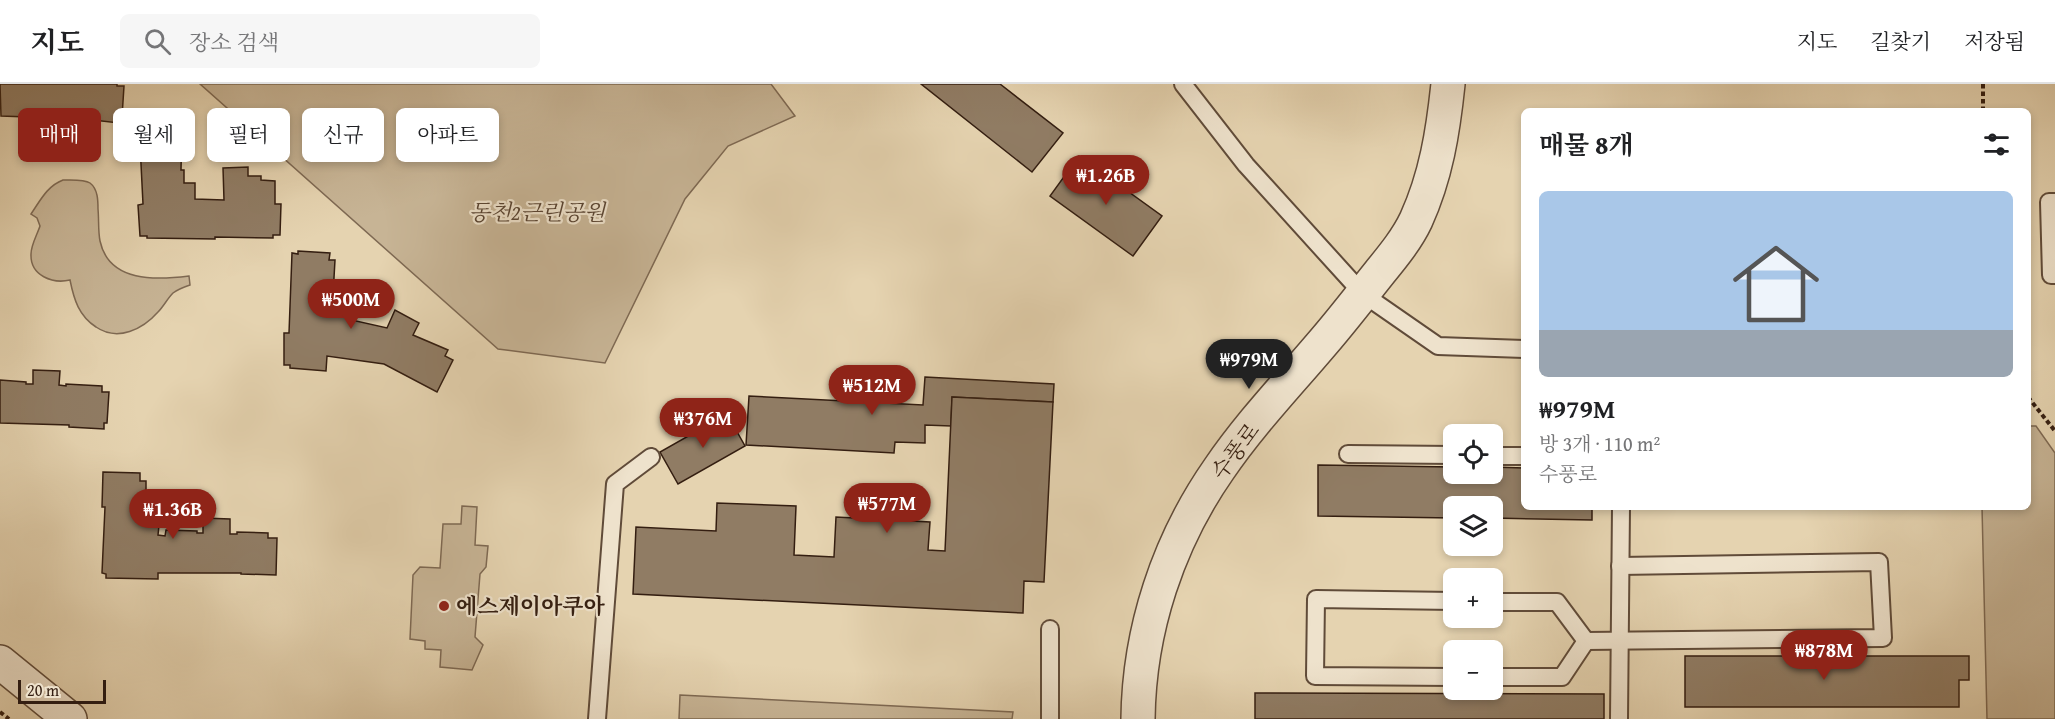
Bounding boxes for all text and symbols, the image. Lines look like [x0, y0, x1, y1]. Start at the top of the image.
search box [120, 14, 540, 68]
text: 지도 [30, 21, 84, 62]
icon: search [141, 25, 174, 58]
text: 장소 검색 [189, 26, 279, 58]
text: 지도 [1797, 26, 1837, 57]
text: 길찾기 [1870, 26, 1931, 57]
text: 저장됨 [1964, 26, 2025, 57]
chip: 매매 [18, 108, 101, 162]
chip: 월세 [113, 108, 195, 162]
chip: 필터 [207, 108, 290, 162]
chip: 신규 [302, 108, 384, 162]
chip: 아파트 [396, 108, 499, 162]
text: 매물 8개 [1539, 125, 1634, 164]
icon: filters [1980, 128, 2013, 161]
pin: ₩1.26B [1057, 155, 1155, 206]
text: ₩1.26B [1076, 160, 1136, 189]
park label: 동천2근린공원 [469, 196, 607, 228]
icon: home [1722, 230, 1830, 338]
pin: ₩500M [309, 279, 393, 330]
text: ₩500M [322, 284, 380, 313]
pin: ₩979M [1207, 339, 1291, 390]
text: ₩979M [1220, 344, 1278, 373]
pin: ₩512M [830, 365, 914, 416]
text: ₩512M [843, 370, 901, 399]
text: ₩979M [1539, 389, 1615, 428]
pin: ₩376M [661, 398, 745, 449]
text: ₩376M [674, 403, 732, 432]
street label: 수풍로 [1203, 416, 1267, 486]
map controls [1443, 424, 1503, 700]
button: locate [1443, 424, 1503, 484]
text: 방 3개 · 110 m² [1539, 429, 1660, 458]
text: 수풍로 [1539, 459, 1597, 488]
pin: ₩577M [845, 483, 929, 534]
text: ₩577M [858, 488, 916, 517]
pin: ₩1.36B [124, 489, 222, 540]
text: ₩1.36B [143, 494, 203, 523]
button: layers [1443, 496, 1503, 556]
button: + [1443, 568, 1503, 628]
place label: 에스제이아쿠아 [456, 590, 606, 622]
marker: 에스제이아쿠아 [437, 599, 451, 613]
pin: ₩878M [1782, 630, 1866, 681]
text: ₩878M [1795, 635, 1853, 664]
button: − [1443, 640, 1503, 700]
scale bar [18, 677, 106, 704]
text: 20 m [27, 678, 59, 702]

